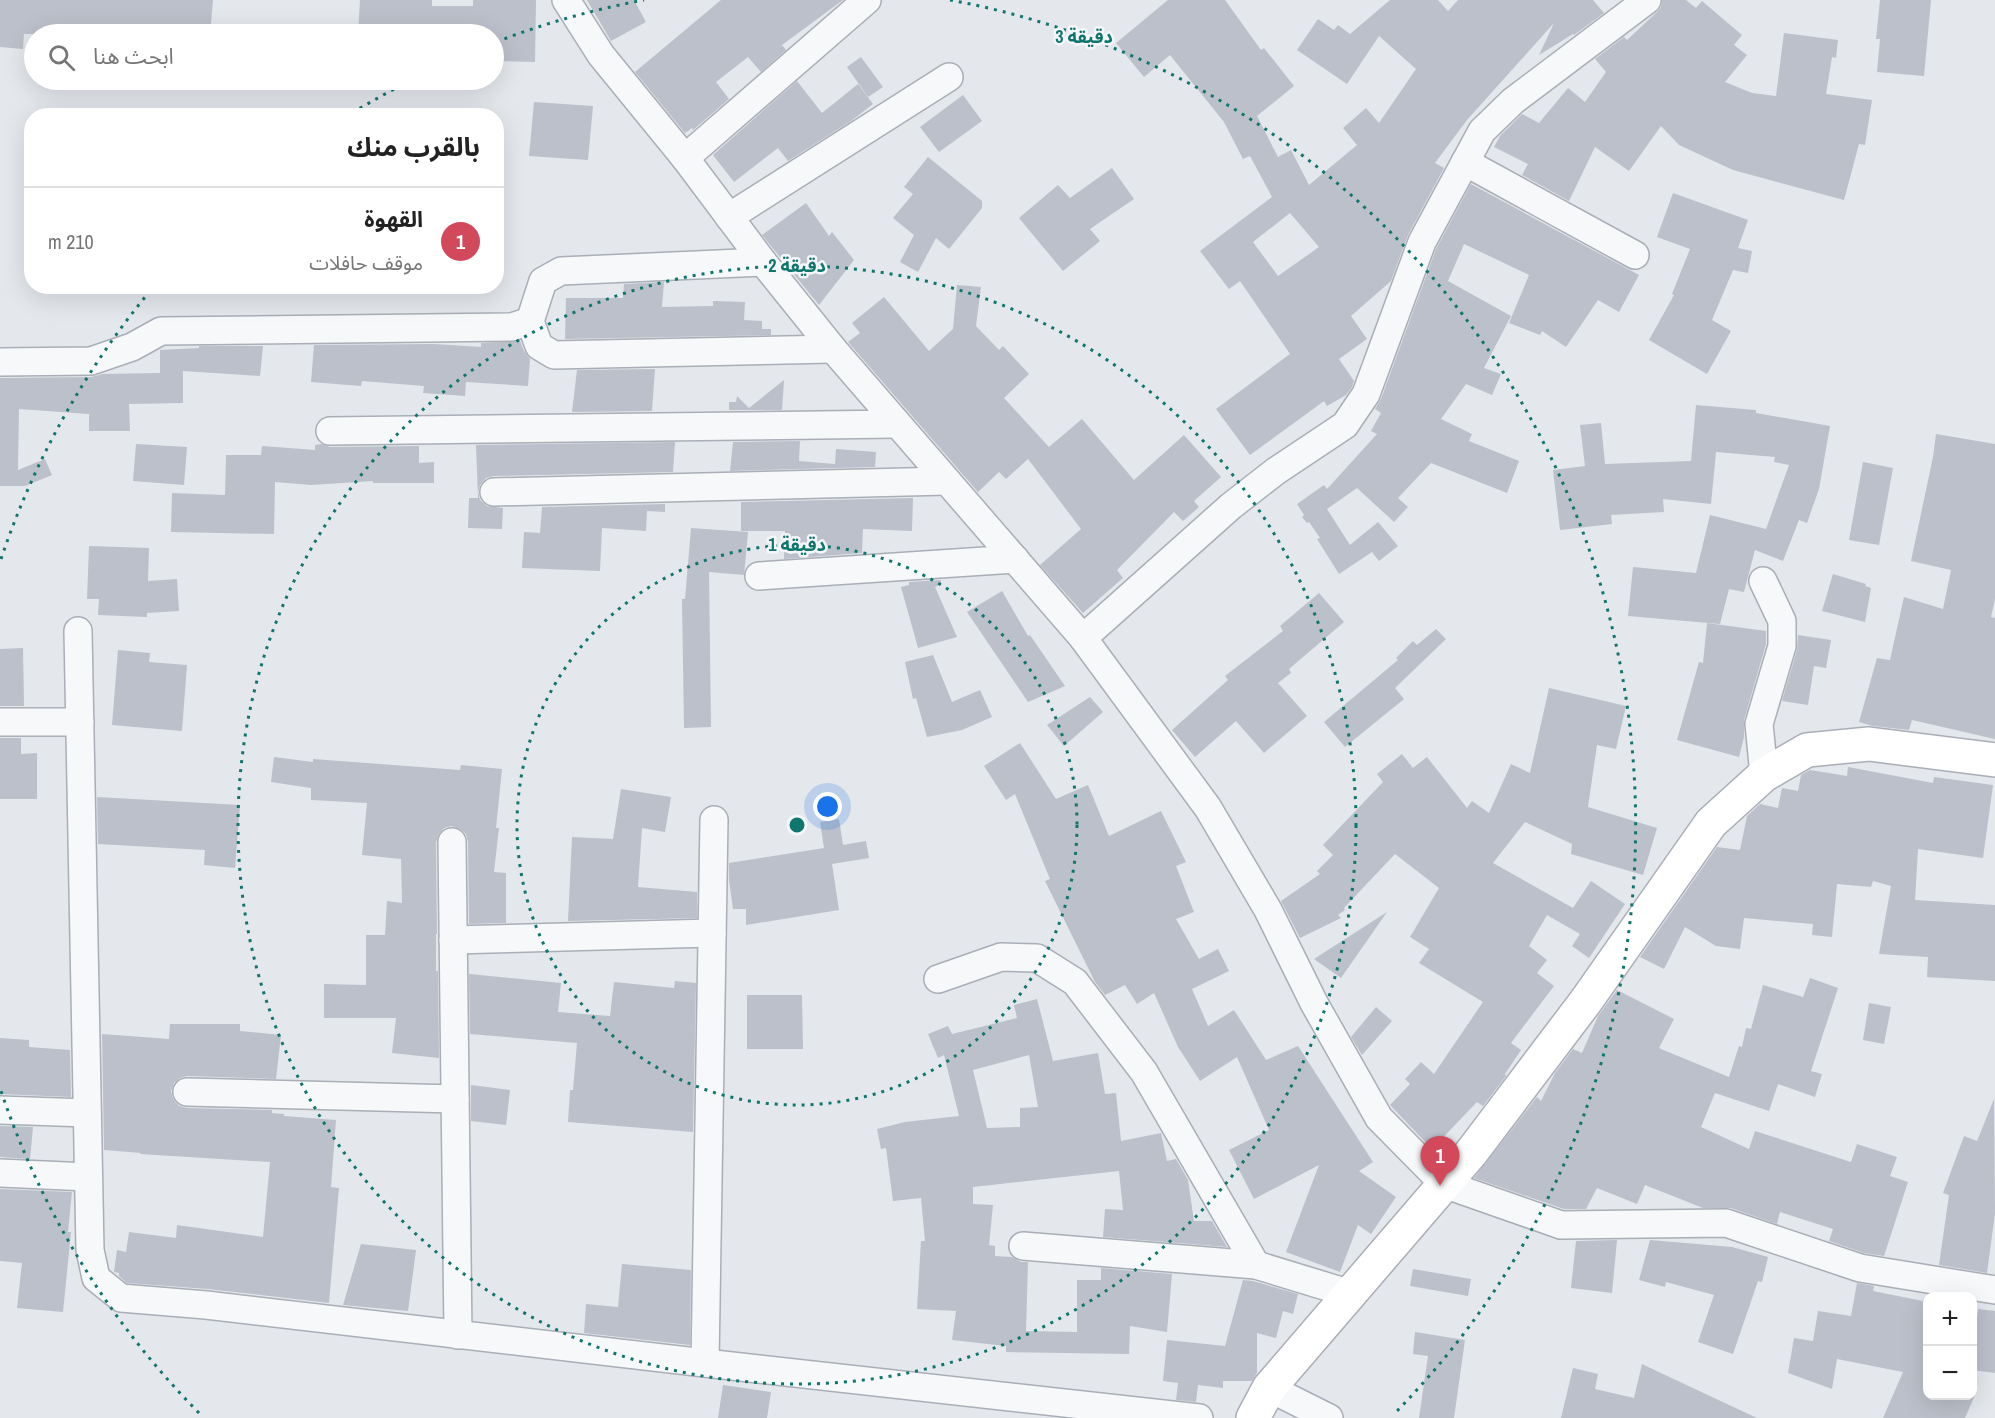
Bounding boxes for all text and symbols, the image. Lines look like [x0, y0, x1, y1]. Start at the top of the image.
search box [24, 24, 504, 90]
text: 3 دقيقة [1055, 24, 1113, 49]
icon: search [45, 41, 78, 74]
text: ابحث هنا [93, 41, 174, 71]
text: بالقرب منك [347, 129, 480, 164]
text: القهوة [364, 204, 423, 234]
text: 210 m [48, 228, 94, 255]
text: 1 [456, 228, 465, 255]
text: موقف حافلات [309, 249, 423, 276]
text: 2 دقيقة [768, 253, 826, 278]
text: 1 دقيقة [768, 532, 826, 557]
your location [813, 792, 842, 821]
centre of rings [787, 815, 807, 835]
pin: 1 [1420, 1136, 1460, 1186]
map controls [1923, 1292, 1977, 1400]
button: + [1923, 1292, 1977, 1346]
button: − [1923, 1346, 1977, 1400]

